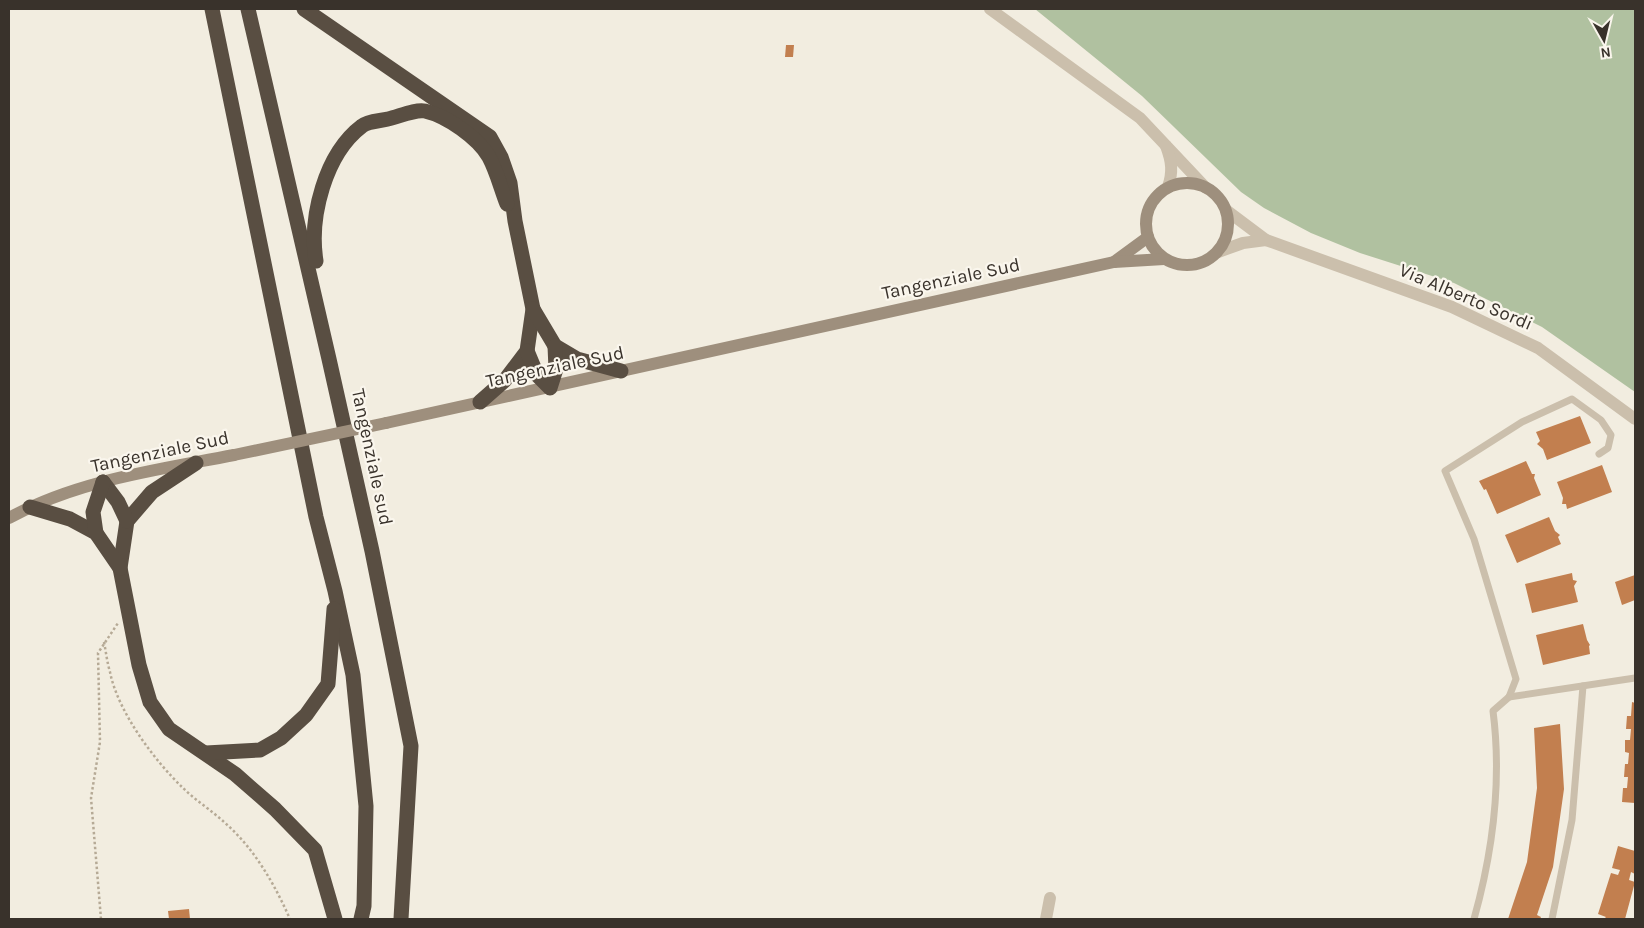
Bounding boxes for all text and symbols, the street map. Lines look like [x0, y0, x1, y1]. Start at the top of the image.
north arrow [1579, 15, 1629, 65]
text: N [1600, 43, 1612, 61]
street label: Tangenziale Sud [880, 254, 1022, 304]
street label: Via Alberto Sordi [1396, 259, 1536, 335]
street label: Tangenziale Sud [484, 342, 626, 392]
street label: Tangenziale sud [347, 387, 397, 527]
street label: Tangenziale Sud [89, 427, 231, 477]

